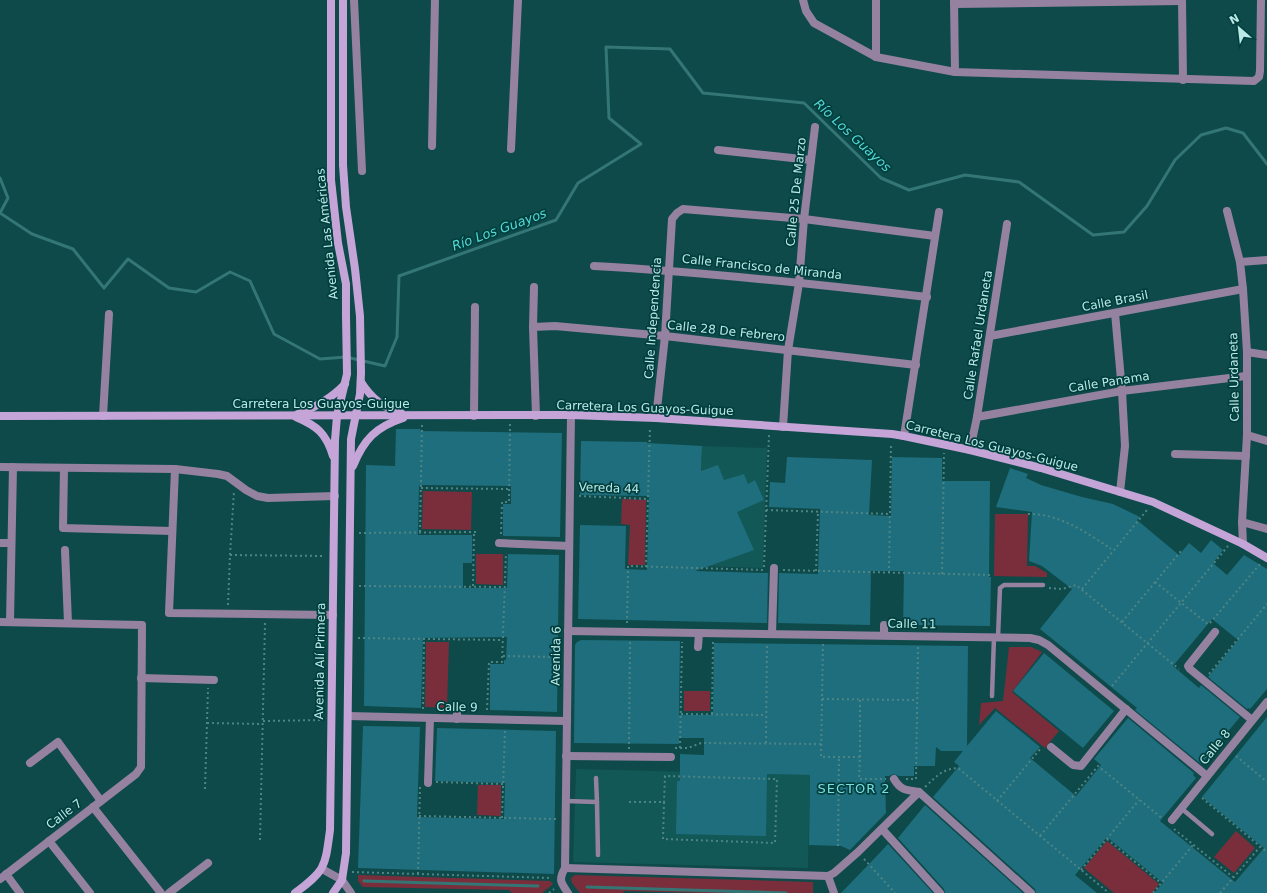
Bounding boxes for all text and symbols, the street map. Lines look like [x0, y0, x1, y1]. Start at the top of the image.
north arrow [1219, 8, 1259, 48]
text: N [1227, 12, 1242, 28]
water label: Río Los Guayos [811, 96, 894, 175]
street label: Calle 25 De Marzo [783, 137, 809, 247]
street label: Avenida Las Américas [313, 168, 341, 300]
water label: Río Los Guayos [450, 205, 549, 254]
street label: Calle Francisco de Miranda [681, 252, 843, 282]
street label: Calle Independencia [642, 257, 664, 379]
street label: Calle Rafael Urdaneta [961, 269, 995, 401]
street label: Calle Brasil [1081, 288, 1149, 314]
street label: Calle 28 De Febrero [666, 318, 786, 344]
street label: Calle Urdaneta [1226, 332, 1242, 422]
street label: Calle Panama [1068, 369, 1150, 395]
street label: Carretera Los Guayos-Guigue [232, 397, 410, 411]
street label: Carretera Los Guayos-Guigue [556, 398, 734, 418]
street label: Carretera Los Guayos-Guigue [904, 418, 1080, 474]
street label: Vereda 44 [578, 480, 640, 496]
street label: Avenida Alí Primera [312, 602, 328, 720]
street label: Calle 11 [887, 617, 937, 631]
street label: Avenida 6 [548, 626, 564, 686]
street label: Calle 9 [436, 700, 478, 714]
street label: Calle 8 [1197, 727, 1233, 767]
district label: SECTOR 2 [817, 781, 891, 796]
street label: Calle 7 [43, 796, 85, 832]

